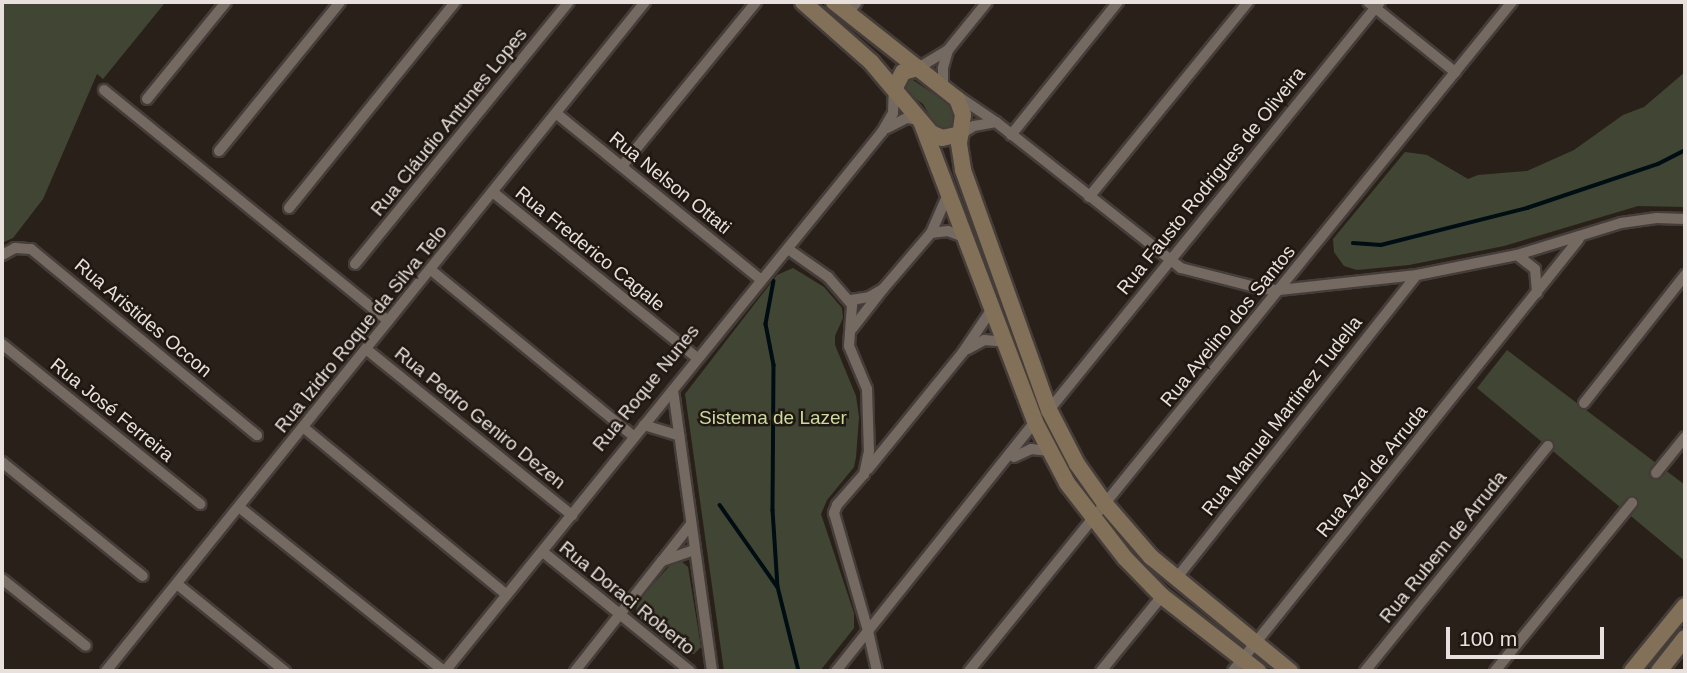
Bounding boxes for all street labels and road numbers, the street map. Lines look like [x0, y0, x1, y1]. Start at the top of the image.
street label: Rua Cláudio Antunes Lopes [366, 23, 532, 221]
street label: Rua Fausto Rodrigues de Oliveira [1112, 63, 1310, 299]
street label: Rua Nelson Ottati [605, 127, 735, 239]
street label: Rua Frederico Cagale [511, 182, 669, 316]
street label: Rua Izidro Roque da Silva Telo [270, 220, 452, 438]
street label: Rua Avelino dos Santos [1155, 240, 1301, 412]
street label: Rua Aristides Occon [69, 254, 217, 382]
street label: Rua Manuel Martinez Tudella [1197, 311, 1367, 521]
street label: Rua Roque Nunes [588, 320, 704, 456]
street label: Rua Pedro Geniro Dezen [390, 342, 570, 494]
street label: Rua José Ferreira [46, 353, 178, 467]
street label: Rua Azel de Arruda [1311, 399, 1433, 543]
street label: Rua Rubem de Arruda [1374, 466, 1512, 628]
street label: Rua Doraci Roberto [555, 536, 699, 660]

